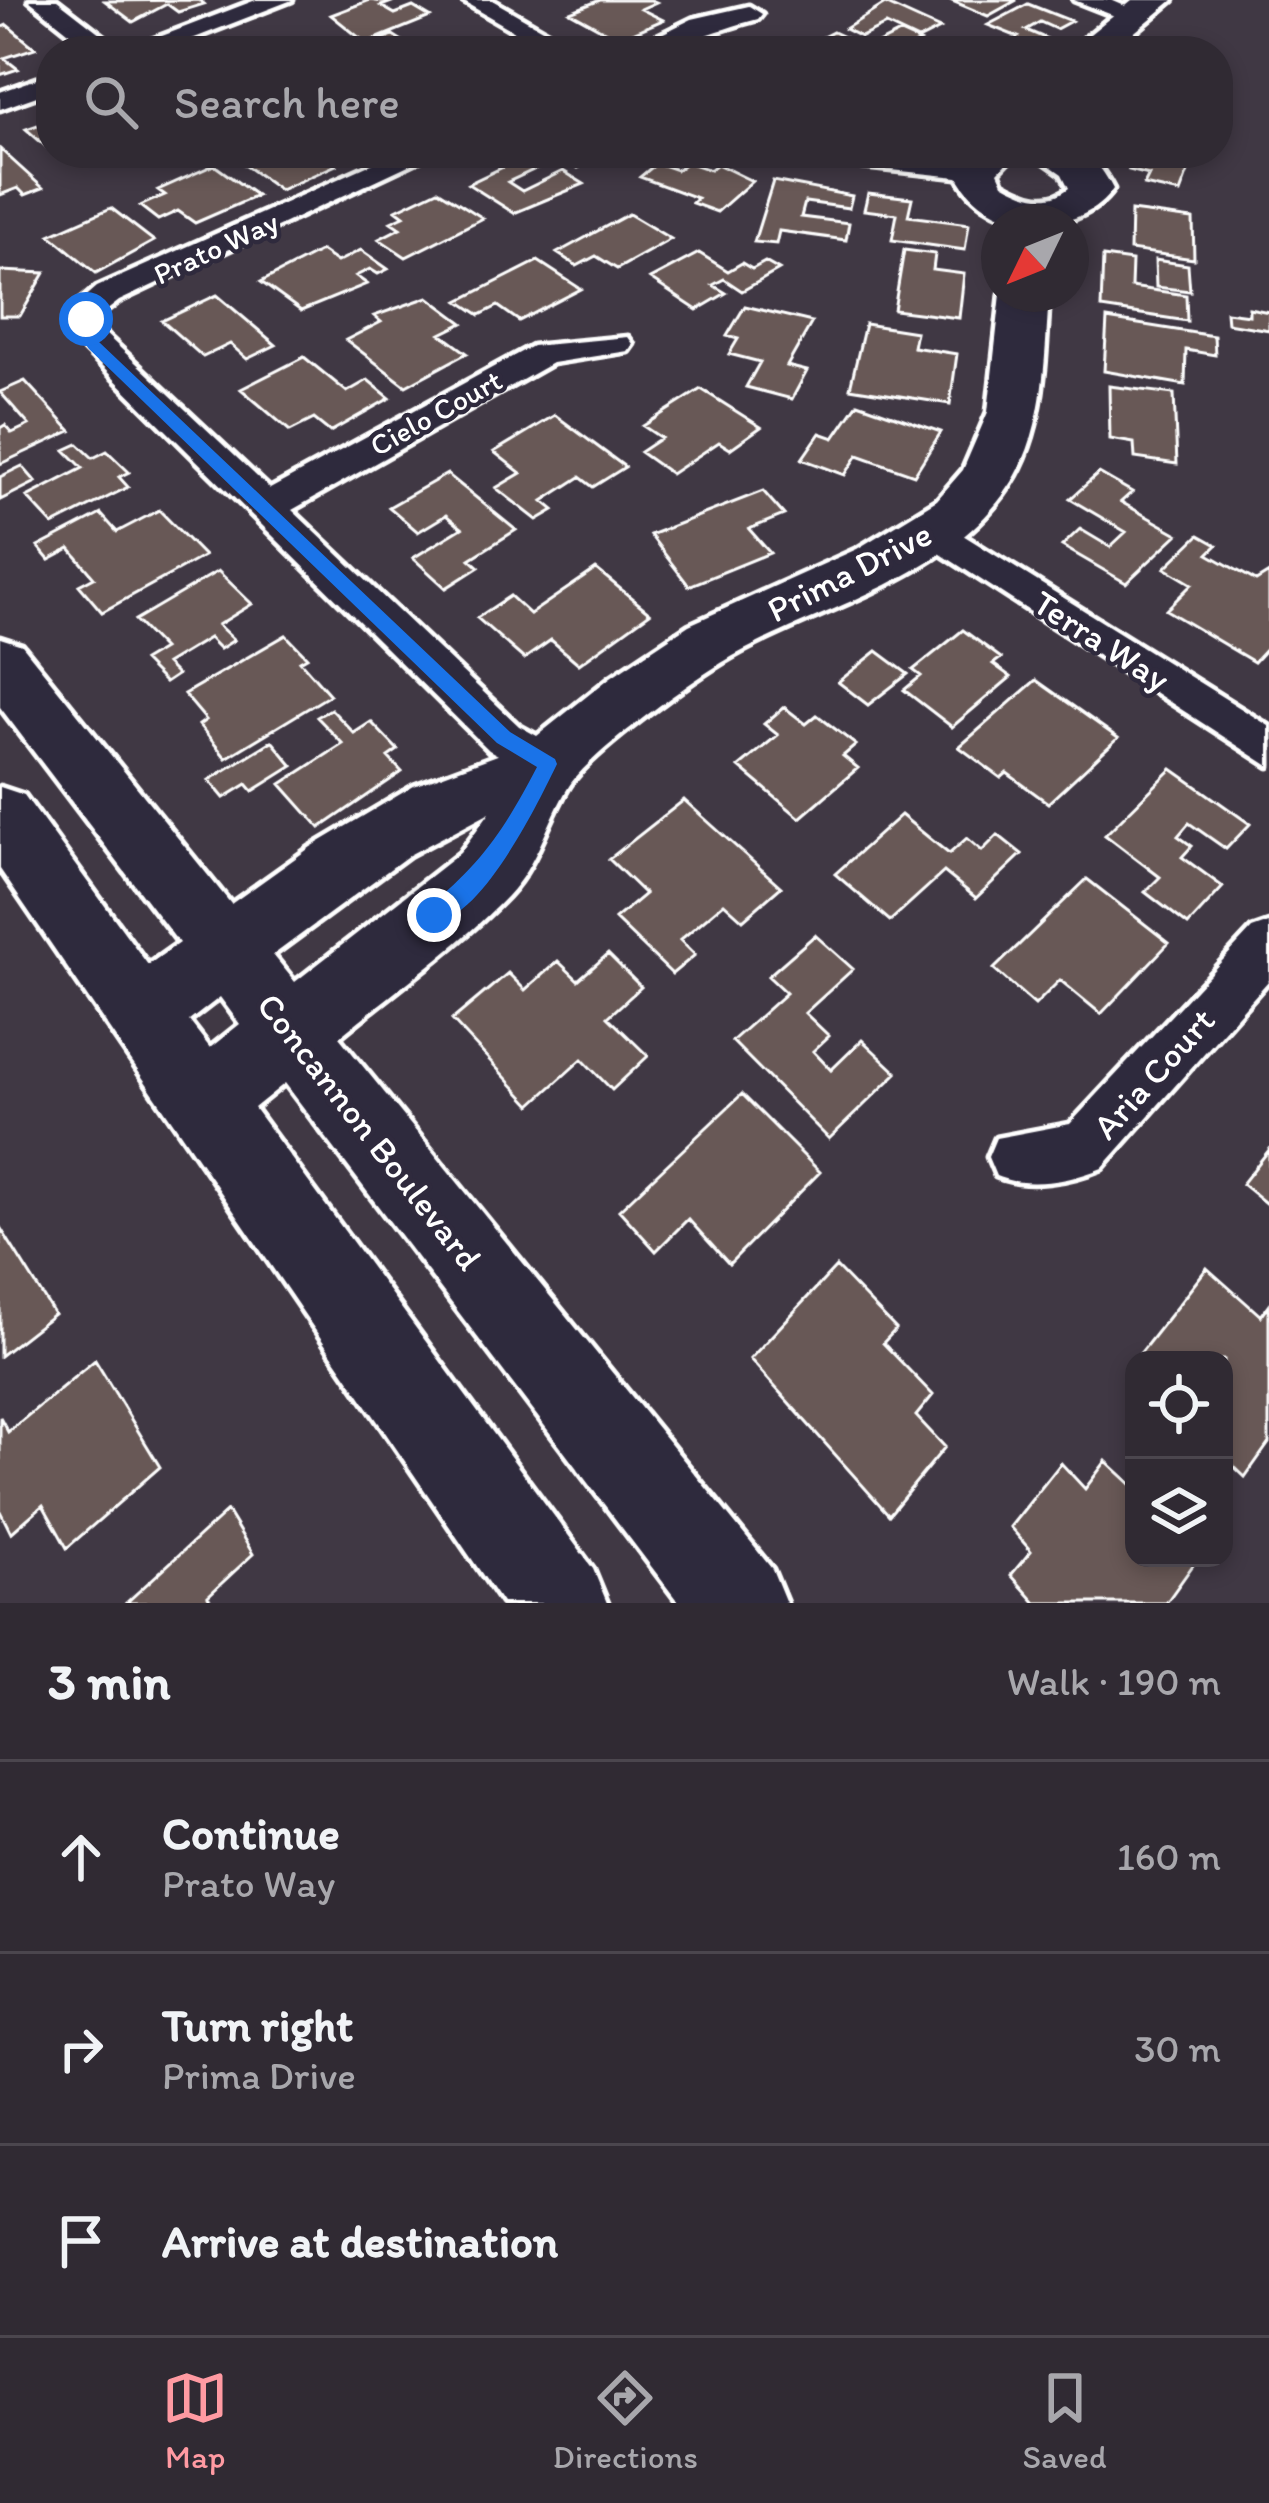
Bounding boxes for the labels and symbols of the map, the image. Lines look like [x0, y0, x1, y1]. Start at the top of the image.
street label: Prato Way [148, 203, 284, 292]
north arrow [981, 204, 1089, 312]
route start [59, 292, 113, 346]
street label: Cielo Court [363, 361, 508, 464]
street label: Prima Drive [760, 512, 939, 631]
street label: Terra Way [1025, 580, 1178, 700]
route end [407, 888, 461, 942]
street label: Concannon Boulevard [248, 984, 491, 1279]
street label: Aria Court [1083, 999, 1223, 1148]

